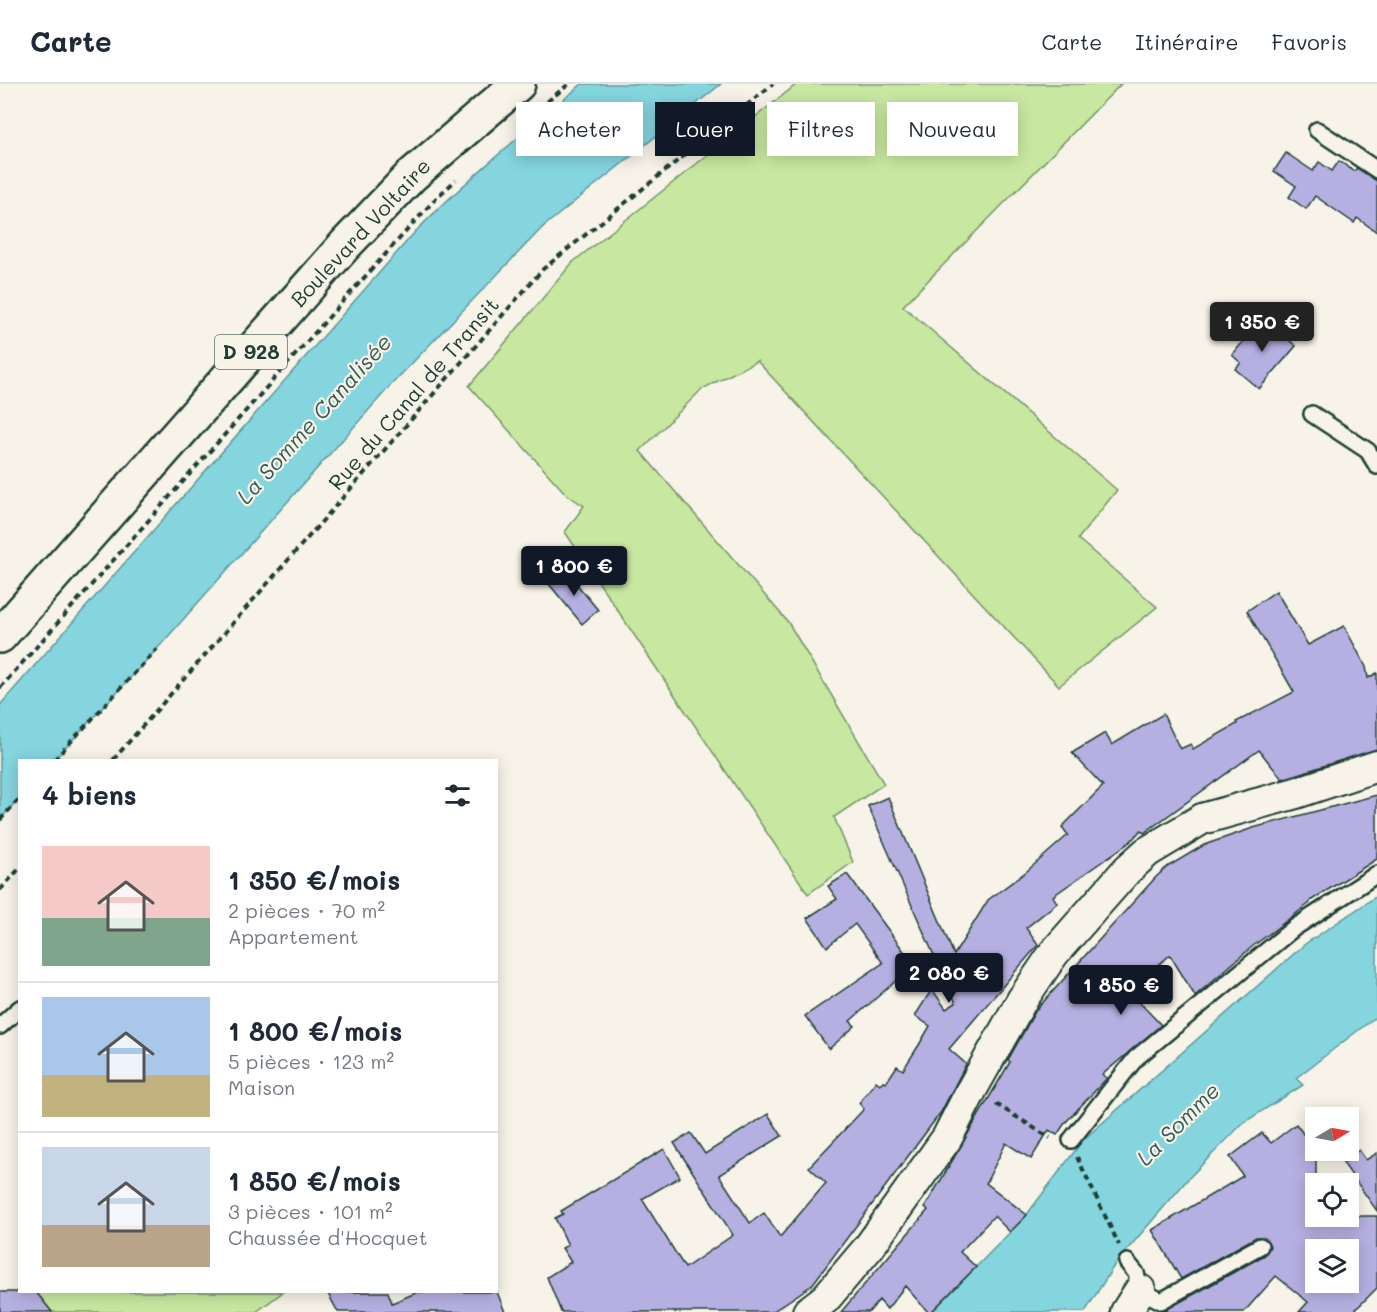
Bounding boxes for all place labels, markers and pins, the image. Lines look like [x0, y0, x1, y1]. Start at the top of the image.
pin: 1 350 € [1207, 302, 1317, 353]
pin: 1 800 € [519, 546, 629, 597]
pin: 2 080 € [894, 953, 1004, 1004]
pin: 1 850 € [1066, 965, 1176, 1016]

